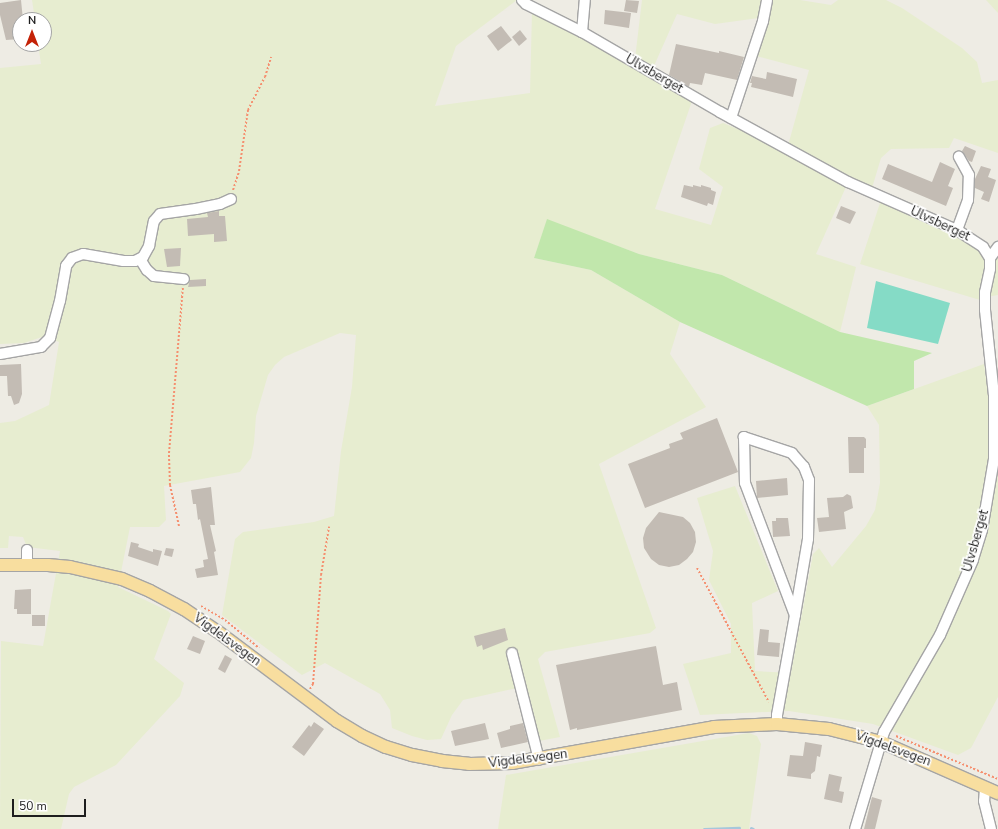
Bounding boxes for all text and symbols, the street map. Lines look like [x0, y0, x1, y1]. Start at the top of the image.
north arrow [12, 12, 52, 52]
text: N [28, 13, 36, 28]
street label: Ulvsberget [622, 51, 686, 97]
street label: Ulvsberget [908, 203, 972, 245]
street label: Ulvsberget [960, 508, 992, 574]
street label: Vigdelsvegen [190, 610, 264, 670]
street label: Vigdelsvegen [853, 728, 933, 770]
street label: Vigdelsvegen [488, 746, 568, 772]
scale bar [14, 791, 88, 817]
text: 50 m [19, 798, 47, 814]

